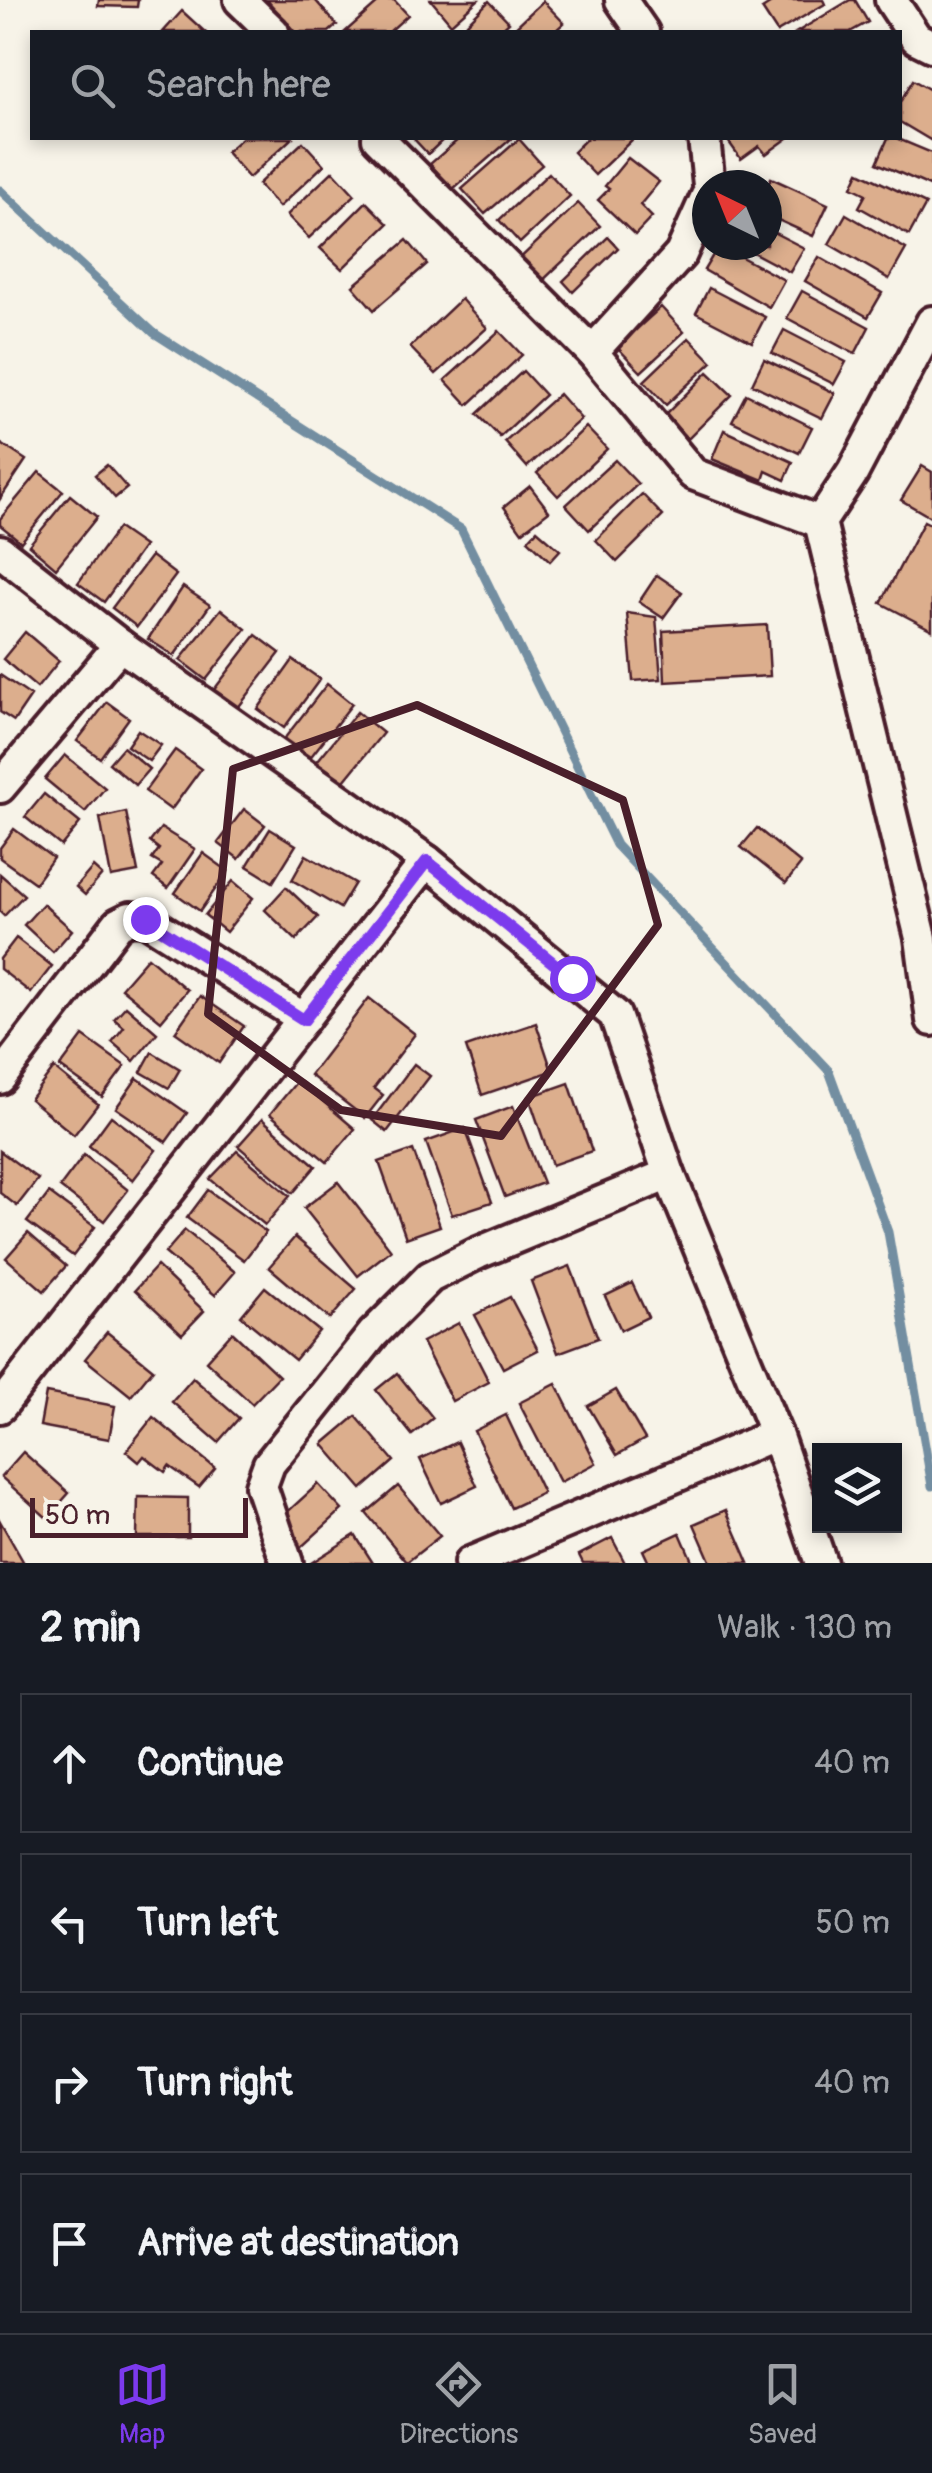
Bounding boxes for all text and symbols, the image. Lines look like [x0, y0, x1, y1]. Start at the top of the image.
search box [30, 30, 902, 140]
icon: search [65, 58, 120, 113]
text: Search here [145, 61, 331, 109]
north arrow [692, 170, 782, 260]
route end [123, 897, 169, 943]
route start [550, 956, 596, 1002]
map controls [812, 1443, 902, 1533]
button: layers [812, 1443, 902, 1533]
scale bar [30, 1493, 248, 1538]
text: 50 m [45, 1498, 110, 1533]
text: 2 min [40, 1602, 141, 1654]
text: Walk · 130 m [717, 1608, 892, 1648]
icon: ahead [42, 1736, 97, 1791]
text: Continue [137, 1739, 283, 1787]
text: 40 m [814, 1743, 890, 1783]
icon: left [42, 1896, 97, 1951]
text: Turn left [137, 1899, 278, 1947]
text: 50 m [815, 1903, 890, 1943]
icon: right [42, 2056, 97, 2111]
text: Turn right [137, 2059, 292, 2107]
text: 40 m [814, 2063, 890, 2103]
icon: arrive [42, 2216, 97, 2271]
text: Arrive at destination [137, 2219, 459, 2267]
tab: Map [115, 2357, 170, 2452]
tab: Directions [399, 2357, 518, 2452]
tab: Saved [748, 2357, 817, 2452]

